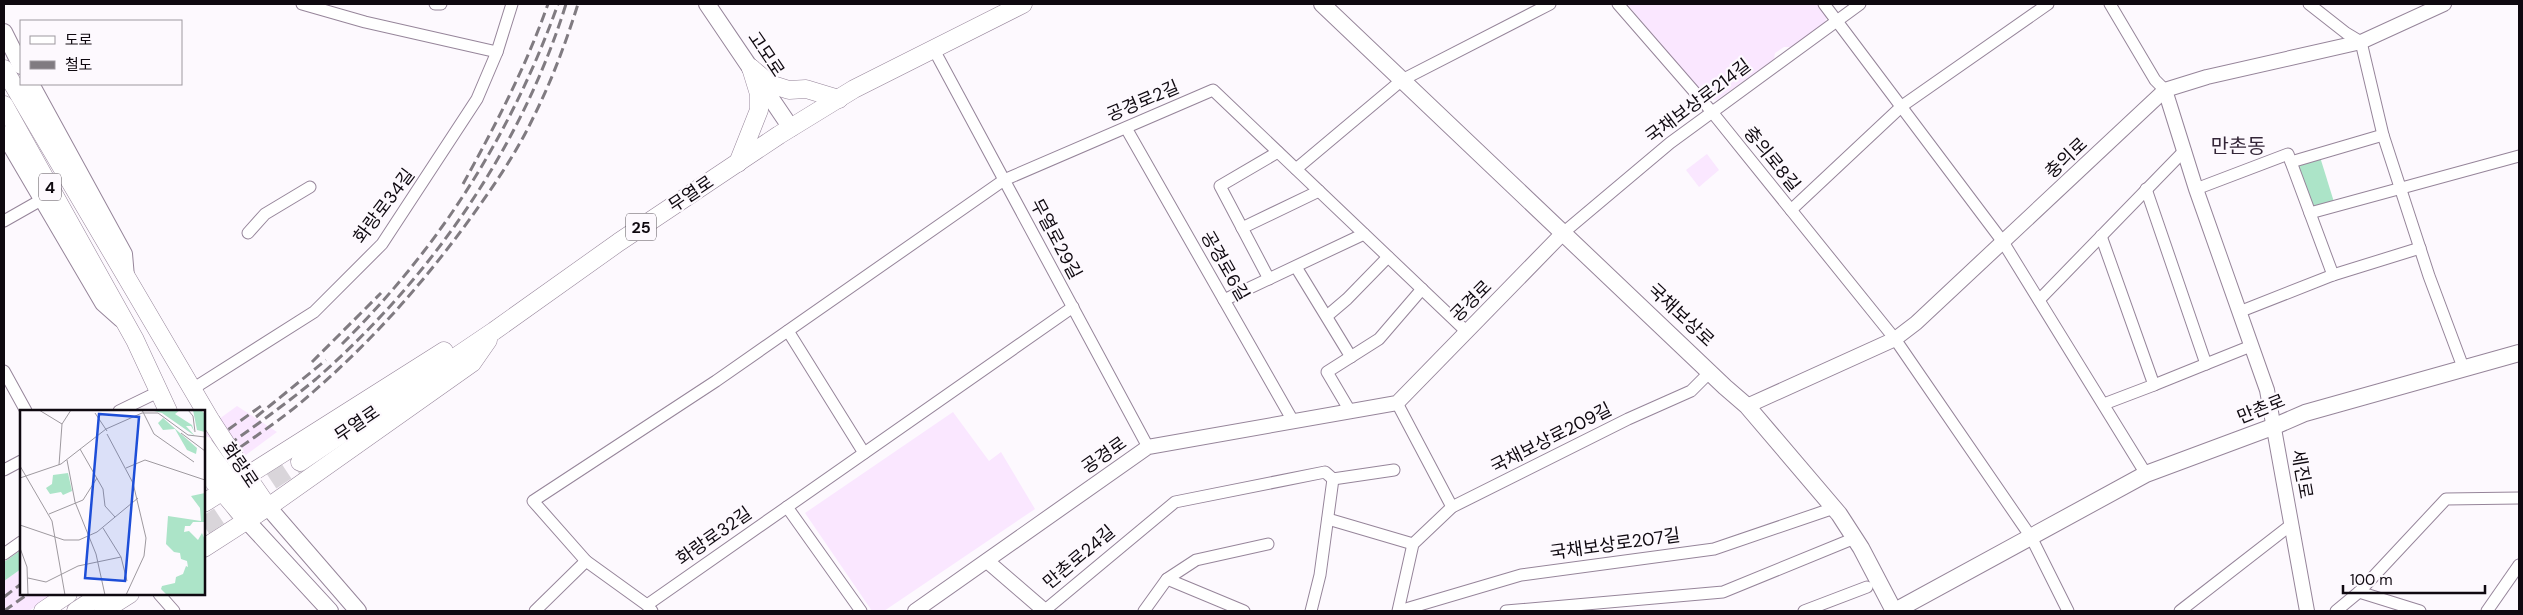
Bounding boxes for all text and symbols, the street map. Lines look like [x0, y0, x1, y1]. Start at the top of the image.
legend [20, 20, 182, 85]
street label: 고모로 [742, 27, 790, 81]
text: 도로 [65, 30, 93, 50]
street label: 국채보상로214길 [1640, 53, 1756, 149]
text: 철도 [65, 55, 93, 75]
street label: 공경로2길 [1103, 75, 1183, 127]
street label: 충의로8길 [1738, 121, 1806, 197]
street label: 충의로 [2040, 132, 2092, 184]
district label: 만촌동 [2210, 133, 2266, 159]
street label: 화랑로34길 [348, 164, 420, 248]
street label: 무열로 [664, 170, 718, 218]
road number: 4 [39, 173, 61, 200]
street label: 무열로29길 [1025, 195, 1087, 283]
road number: 25 [626, 213, 656, 240]
street label: 공경로6길 [1195, 226, 1255, 306]
street label: 공경로 [1445, 275, 1497, 327]
street label: 국채보상로 [1643, 278, 1719, 352]
street label: 만촌로 [2233, 389, 2289, 429]
street label: 국채보상로209길 [1486, 397, 1616, 479]
street label: 무열로 [330, 400, 384, 448]
inset map [20, 410, 205, 595]
street label: 공경로 [1077, 431, 1131, 479]
street label: 화랑로 [216, 438, 264, 492]
street label: 세진로 [2286, 447, 2318, 501]
street label: 화랑로32길 [671, 501, 757, 571]
street label: 만촌로24길 [1038, 520, 1120, 594]
street label: 국채보상로207길 [1548, 523, 1682, 565]
scale bar [2343, 562, 2486, 594]
text: 100 m [2350, 570, 2393, 590]

